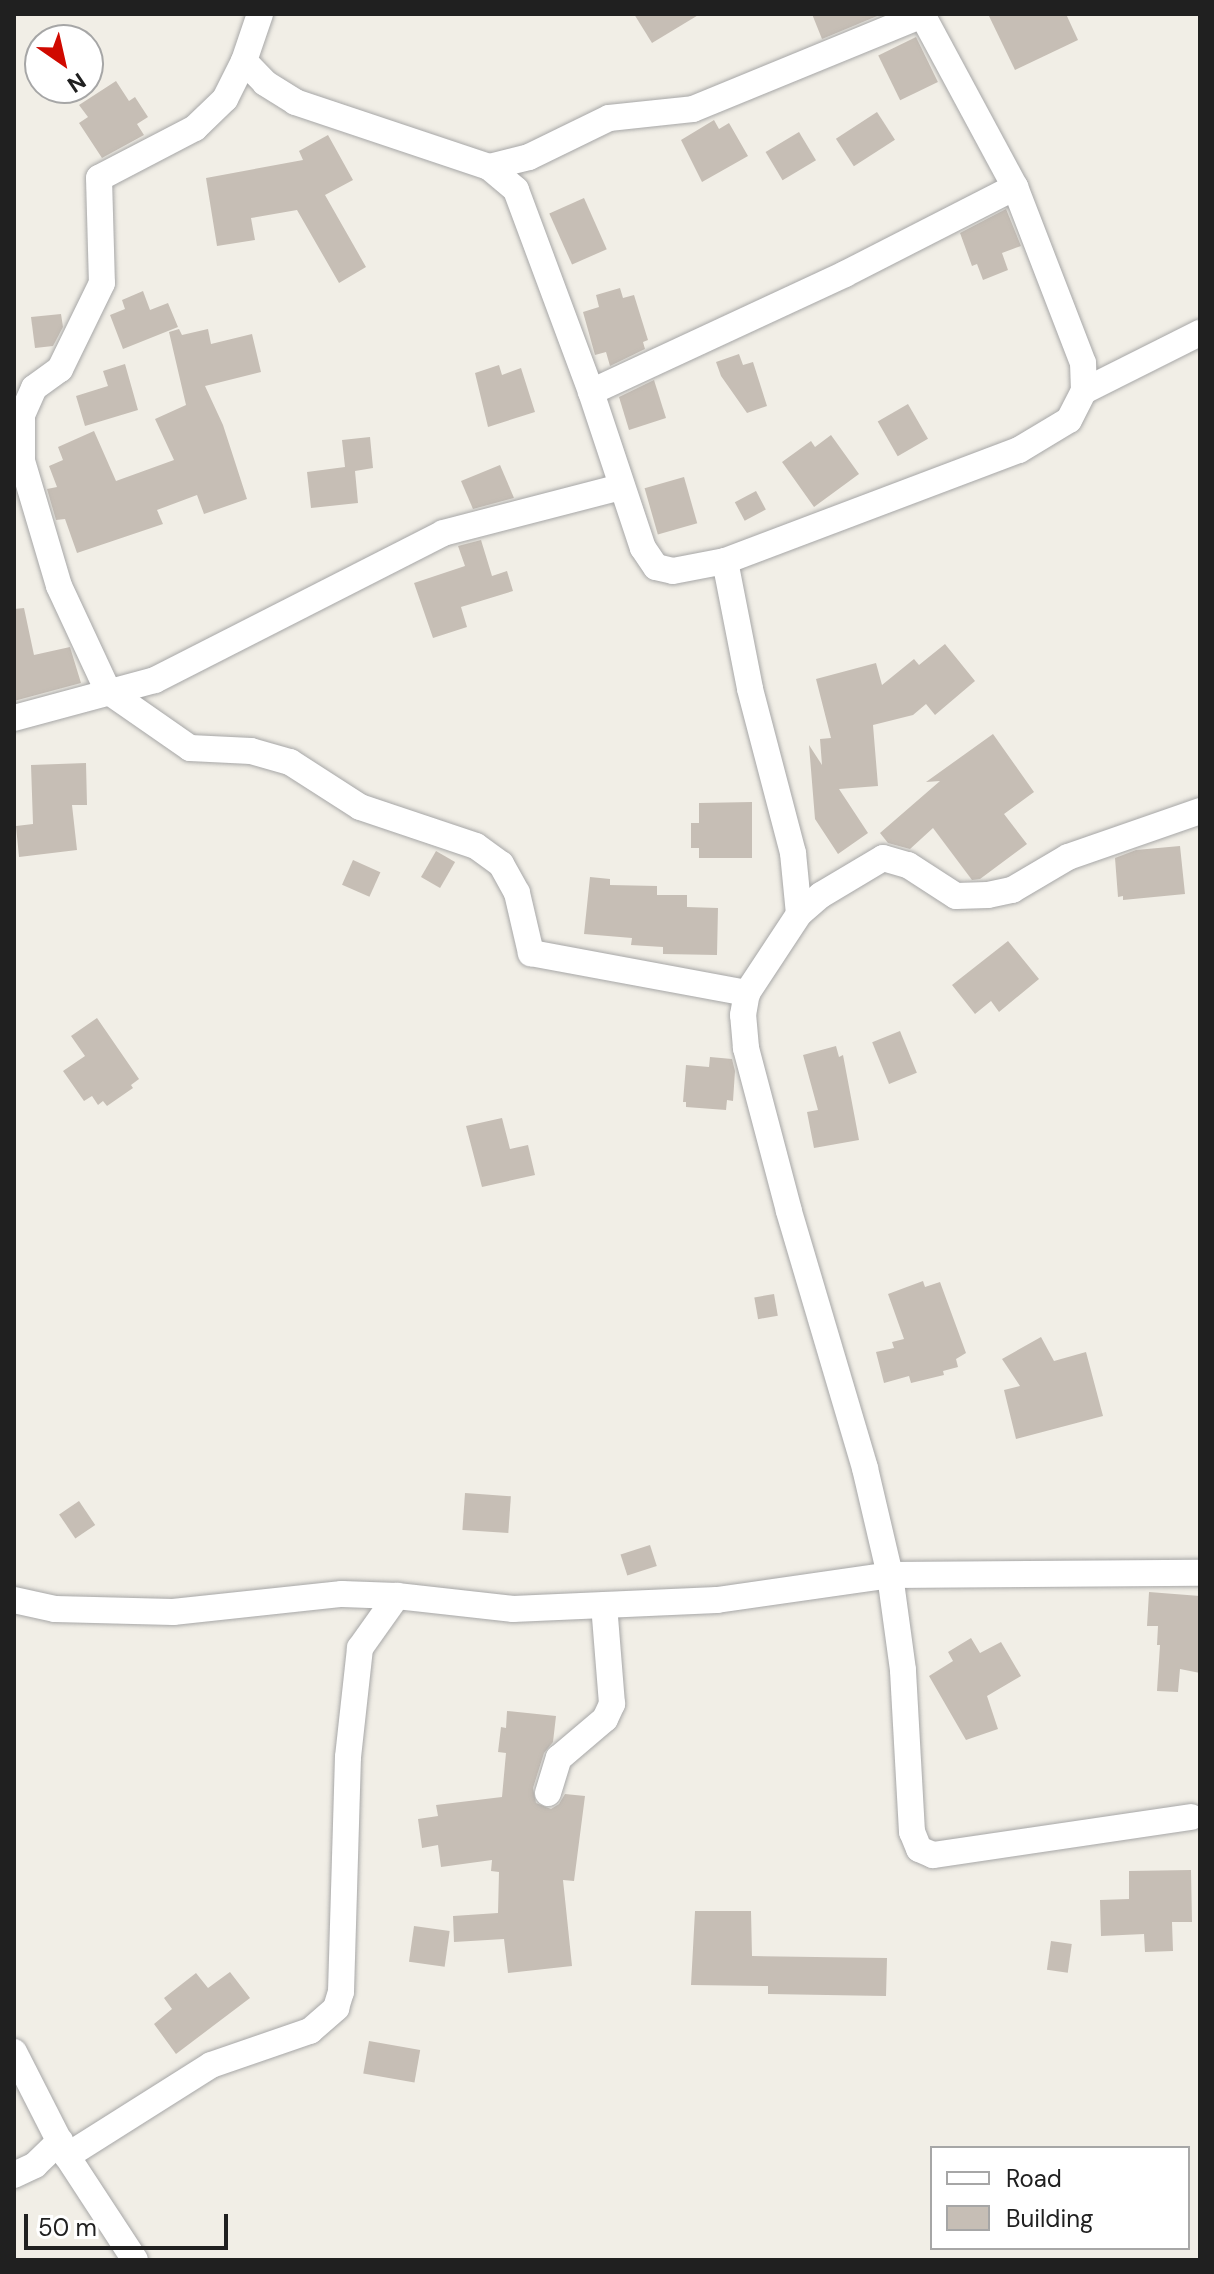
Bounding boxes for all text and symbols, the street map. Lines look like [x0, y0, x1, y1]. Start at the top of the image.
north arrow [24, 24, 104, 104]
text: N [62, 66, 91, 99]
legend [930, 2146, 1190, 2250]
text: Road [1006, 2163, 1062, 2194]
scale bar [28, 2198, 232, 2248]
text: Building [1006, 2203, 1093, 2234]
text: 50 m [38, 2212, 97, 2243]

